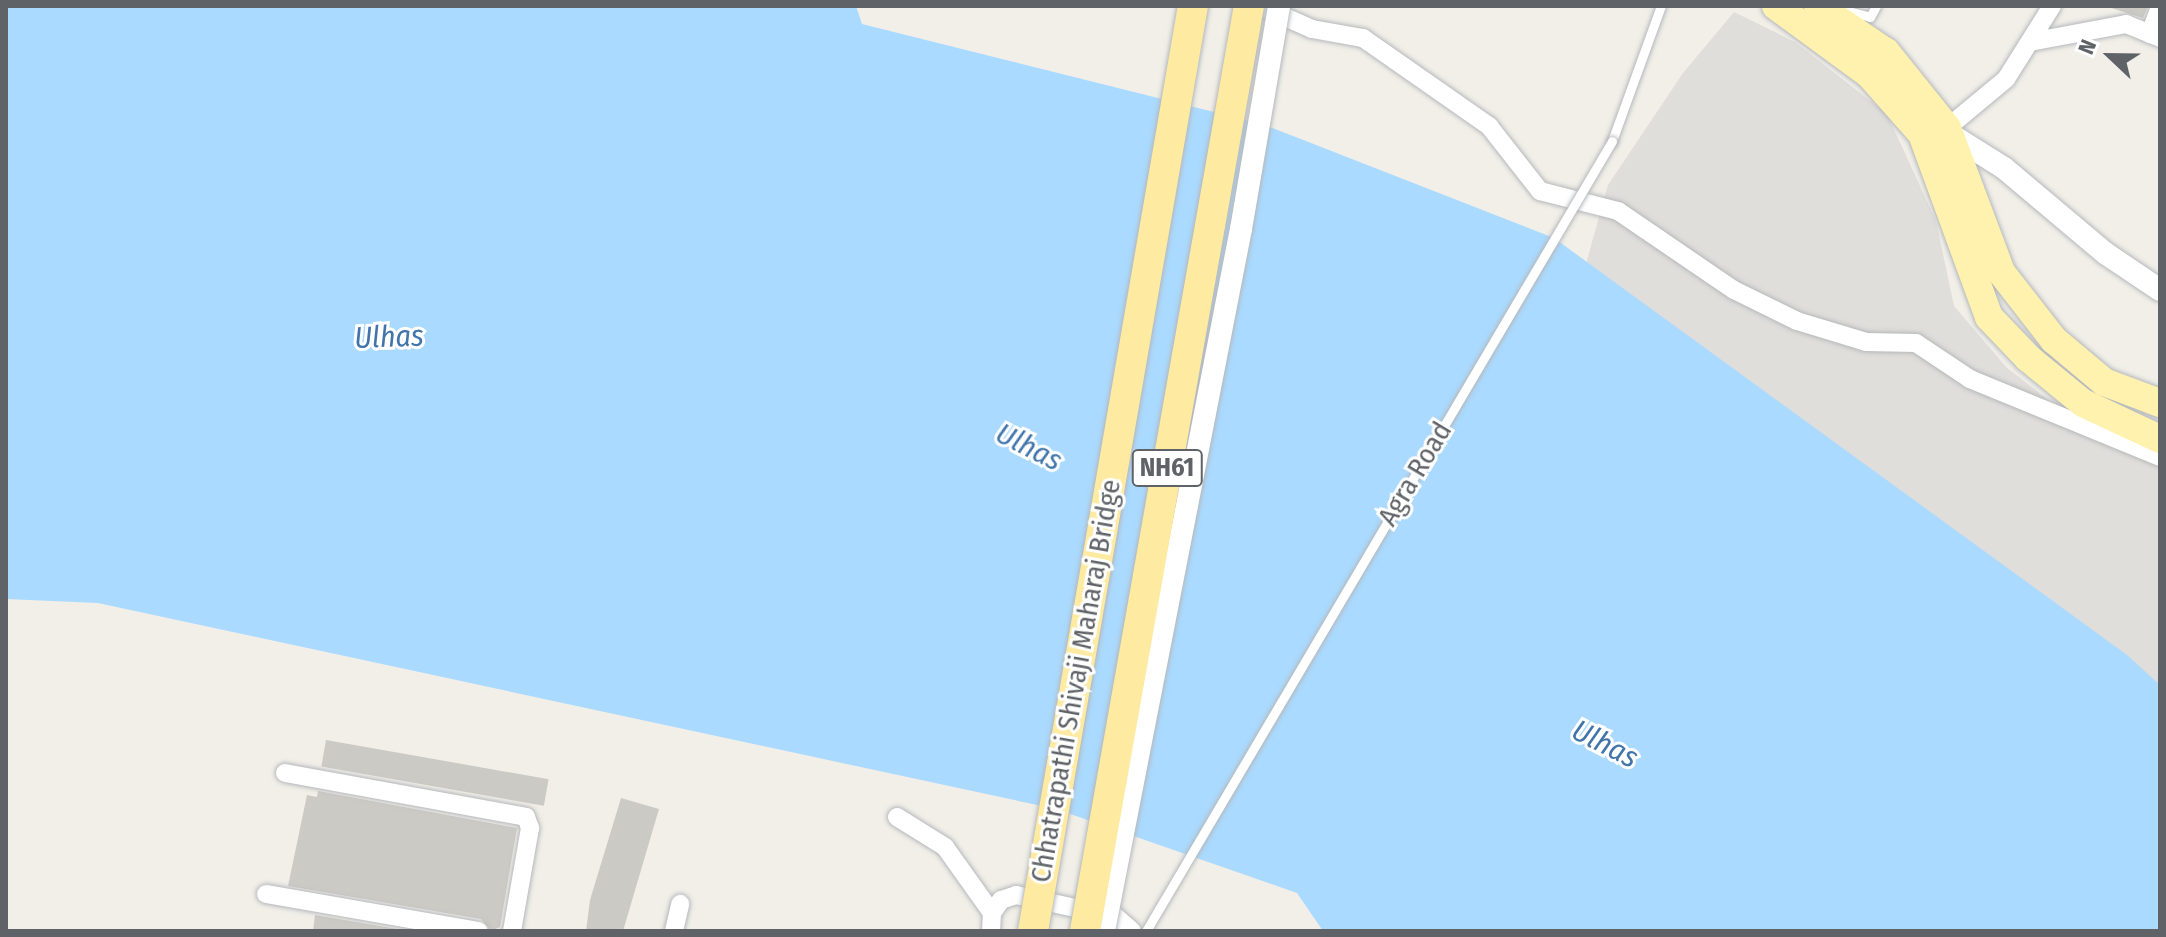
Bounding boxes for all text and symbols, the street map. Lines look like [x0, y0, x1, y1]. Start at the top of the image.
north arrow [2070, 16, 2150, 96]
text: N [2072, 36, 2102, 58]
water label: Ulhas [354, 318, 424, 356]
water label: Ulhas [990, 415, 1068, 479]
street label: Agra Road [1371, 416, 1459, 532]
road number: NH61 [1131, 446, 1203, 490]
street label: Chhatrapathi Shivaji Maharaj Bridge [1024, 477, 1128, 885]
water label: Ulhas [1566, 712, 1644, 776]

